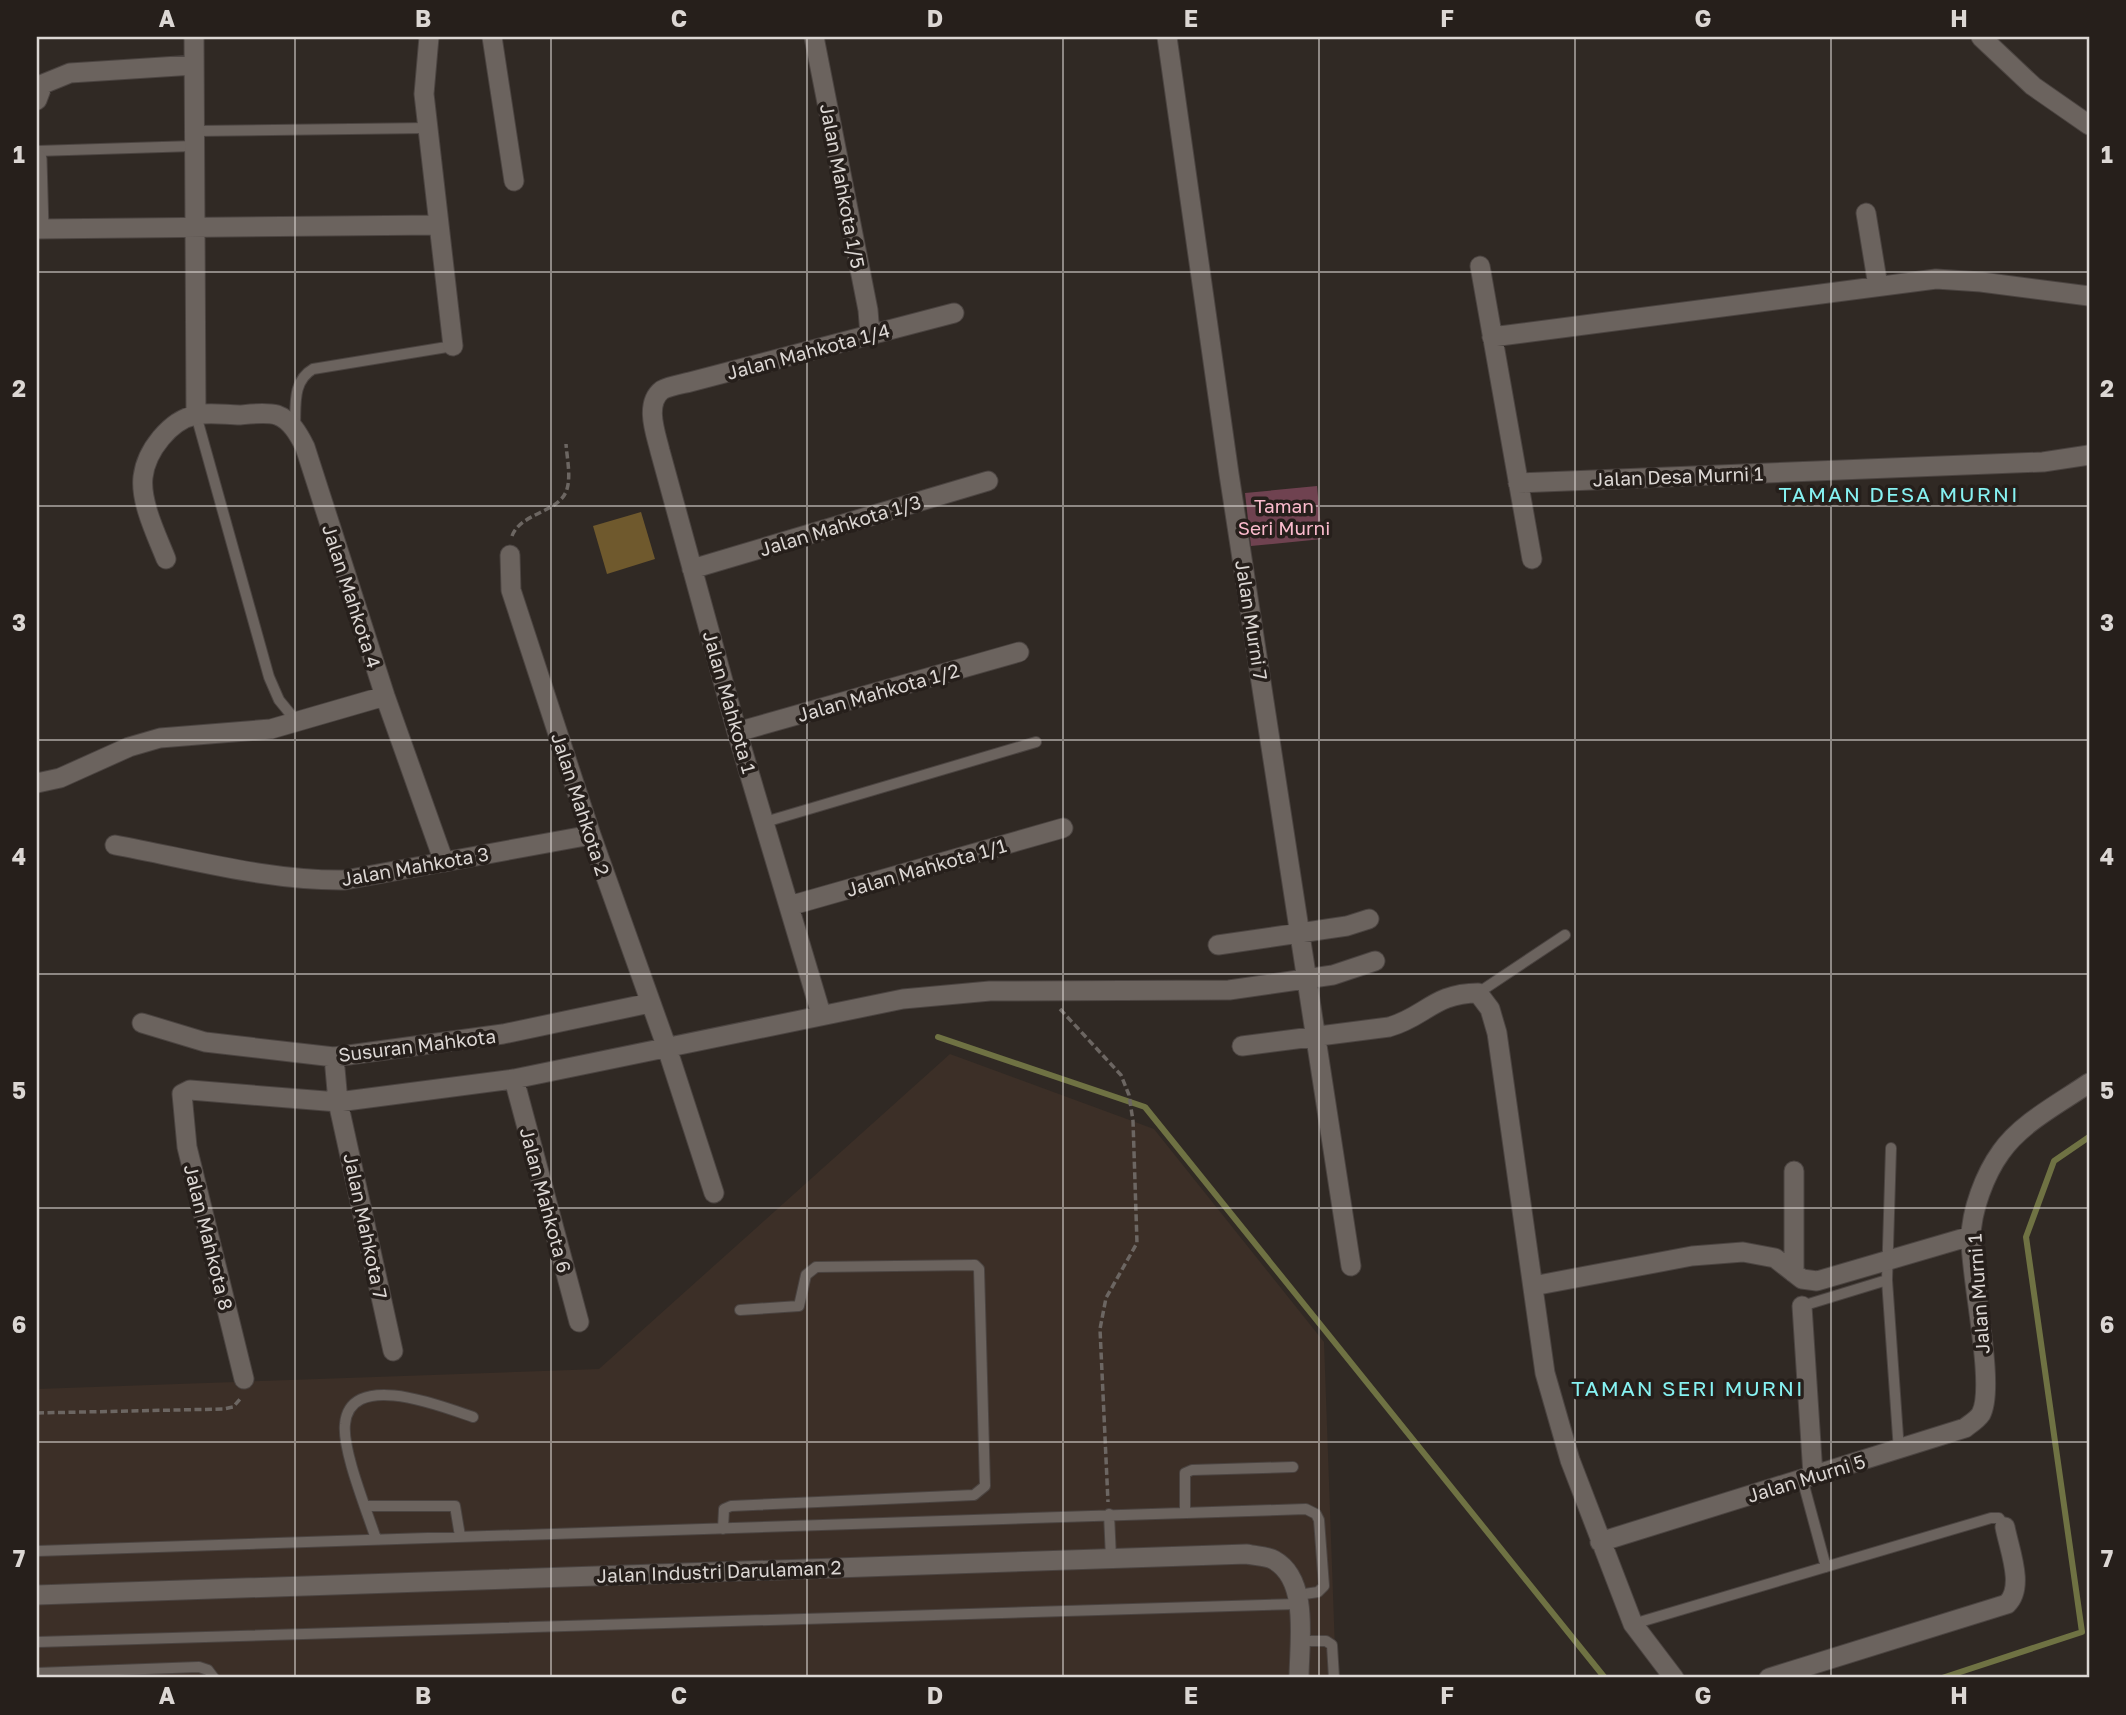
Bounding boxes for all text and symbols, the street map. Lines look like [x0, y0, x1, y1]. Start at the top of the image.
text: A [159, 4, 176, 32]
text: B [415, 4, 431, 32]
text: C [671, 4, 687, 32]
text: D [927, 4, 943, 32]
text: E [1184, 4, 1198, 32]
text: F [1440, 4, 1454, 32]
text: G [1695, 4, 1711, 32]
text: H [1950, 4, 1968, 32]
street label: Jalan Mahkota 1/5 [816, 102, 870, 270]
text: 1 [13, 140, 25, 168]
text: 1 [2101, 140, 2113, 168]
street label: Jalan Mahkota 1/4 [724, 318, 892, 384]
text: 2 [12, 374, 26, 402]
text: 2 [2100, 374, 2114, 402]
street label: Jalan Desa Murni 1 [1592, 462, 1764, 490]
district label: TAMAN DESA MURNI [1778, 481, 2020, 507]
street label: Jalan Mahkota 1/3 [757, 490, 923, 560]
park label: Taman Seri Murni [1238, 494, 1330, 539]
street label: Jalan Mahkota 4 [318, 521, 386, 671]
street label: Jalan Murni 7 [1231, 558, 1273, 682]
text: 3 [12, 608, 26, 636]
text: 3 [2100, 608, 2114, 636]
street label: Jalan Mahkota 1 [699, 628, 761, 776]
street label: Jalan Mahkota 1/2 [794, 658, 962, 726]
street label: Jalan Mahkota 2 [547, 730, 615, 878]
street label: Jalan Mahkota 1/1 [843, 833, 1009, 901]
text: 4 [12, 842, 26, 870]
street label: Jalan Mahkota 3 [340, 842, 490, 890]
text: 4 [2100, 842, 2114, 870]
street label: Susuran Mahkota [337, 1024, 497, 1066]
text: 5 [12, 1076, 26, 1104]
text: 5 [2100, 1076, 2114, 1104]
street label: Jalan Mahkota 6 [516, 1125, 576, 1275]
street label: Jalan Mahkota 7 [339, 1151, 393, 1301]
street label: Jalan Mahkota 8 [180, 1162, 238, 1312]
street label: Jalan Murni 1 [1962, 1233, 1994, 1355]
text: 6 [12, 1310, 26, 1338]
text: 6 [2100, 1310, 2114, 1338]
district label: TAMAN SERI MURNI [1571, 1375, 1805, 1401]
street label: Jalan Murni 5 [1744, 1449, 1868, 1507]
text: 7 [13, 1544, 25, 1572]
text: 7 [2101, 1544, 2113, 1572]
street label: Jalan Industri Darulaman 2 [596, 1555, 842, 1587]
text: A [159, 1681, 176, 1709]
text: B [415, 1681, 431, 1709]
text: C [671, 1681, 687, 1709]
text: D [927, 1681, 943, 1709]
text: E [1184, 1681, 1198, 1709]
text: F [1440, 1681, 1454, 1709]
text: G [1695, 1681, 1711, 1709]
text: H [1950, 1681, 1968, 1709]

